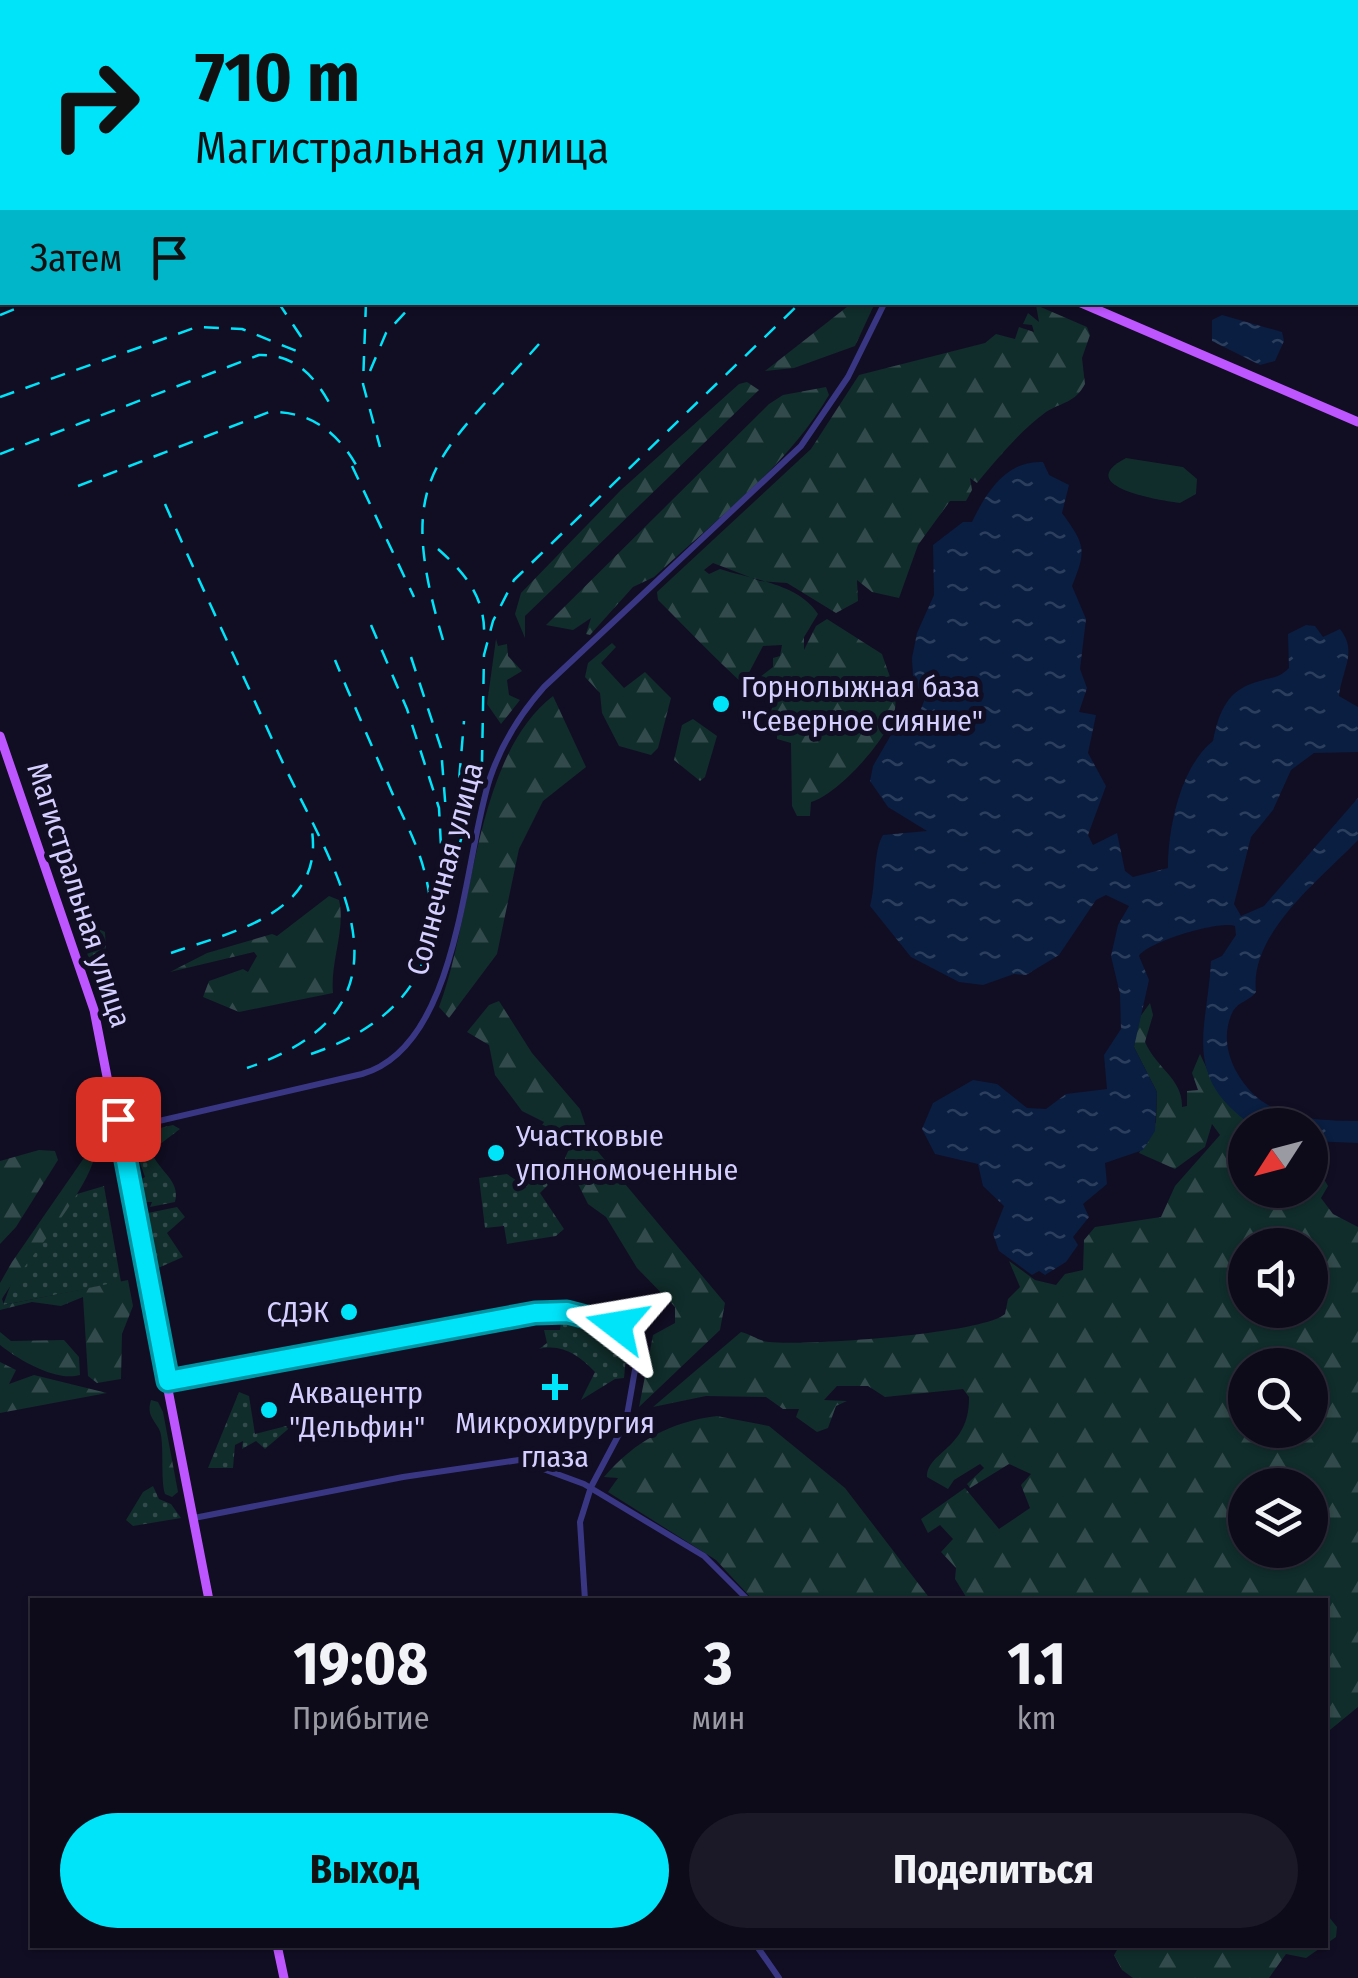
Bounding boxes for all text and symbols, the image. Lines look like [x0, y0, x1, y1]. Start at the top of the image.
text: 710 m [195, 36, 360, 120]
icon: right [30, 40, 160, 170]
text: Магистральная улица [195, 121, 609, 175]
icon: arrive [142, 230, 197, 285]
text: Затем [30, 235, 122, 281]
place label: Горнолыжная база "Северное сияние" [741, 669, 983, 739]
marker: Горнолыжная база "Северное сияние" [710, 693, 732, 715]
street label: Магистральная улица [19, 758, 139, 1032]
street label: Солнечная улица [399, 759, 491, 979]
pin [76, 1077, 161, 1162]
icon: arrive [91, 1092, 146, 1147]
north arrow [1228, 1108, 1328, 1208]
map controls [1228, 1108, 1328, 1568]
place label: Участковые уполномоченные [515, 1118, 738, 1188]
marker: Участковые уполномоченные [485, 1142, 507, 1164]
button: sound [1228, 1228, 1328, 1328]
position arrow [565, 1273, 669, 1377]
place label: СДЭК [267, 1294, 329, 1330]
marker: СДЭК [338, 1301, 360, 1323]
button: search [1228, 1348, 1328, 1448]
marker: Микрохирургия глаза [542, 1374, 568, 1400]
place label: Аквацентр "Дельфин" [289, 1375, 425, 1445]
marker: Аквацентр "Дельфин" [258, 1399, 280, 1421]
place label: Микрохирургия глаза [455, 1405, 655, 1475]
button: layers [1228, 1468, 1328, 1568]
text: 19:08 [293, 1628, 428, 1700]
text: 3 [704, 1628, 733, 1700]
text: 1.1 [1007, 1628, 1066, 1700]
text: Прибытие [292, 1699, 429, 1737]
text: мин [692, 1699, 745, 1737]
text: km [1017, 1699, 1056, 1737]
button: Выход [60, 1813, 669, 1928]
button: Поделиться [689, 1813, 1298, 1928]

